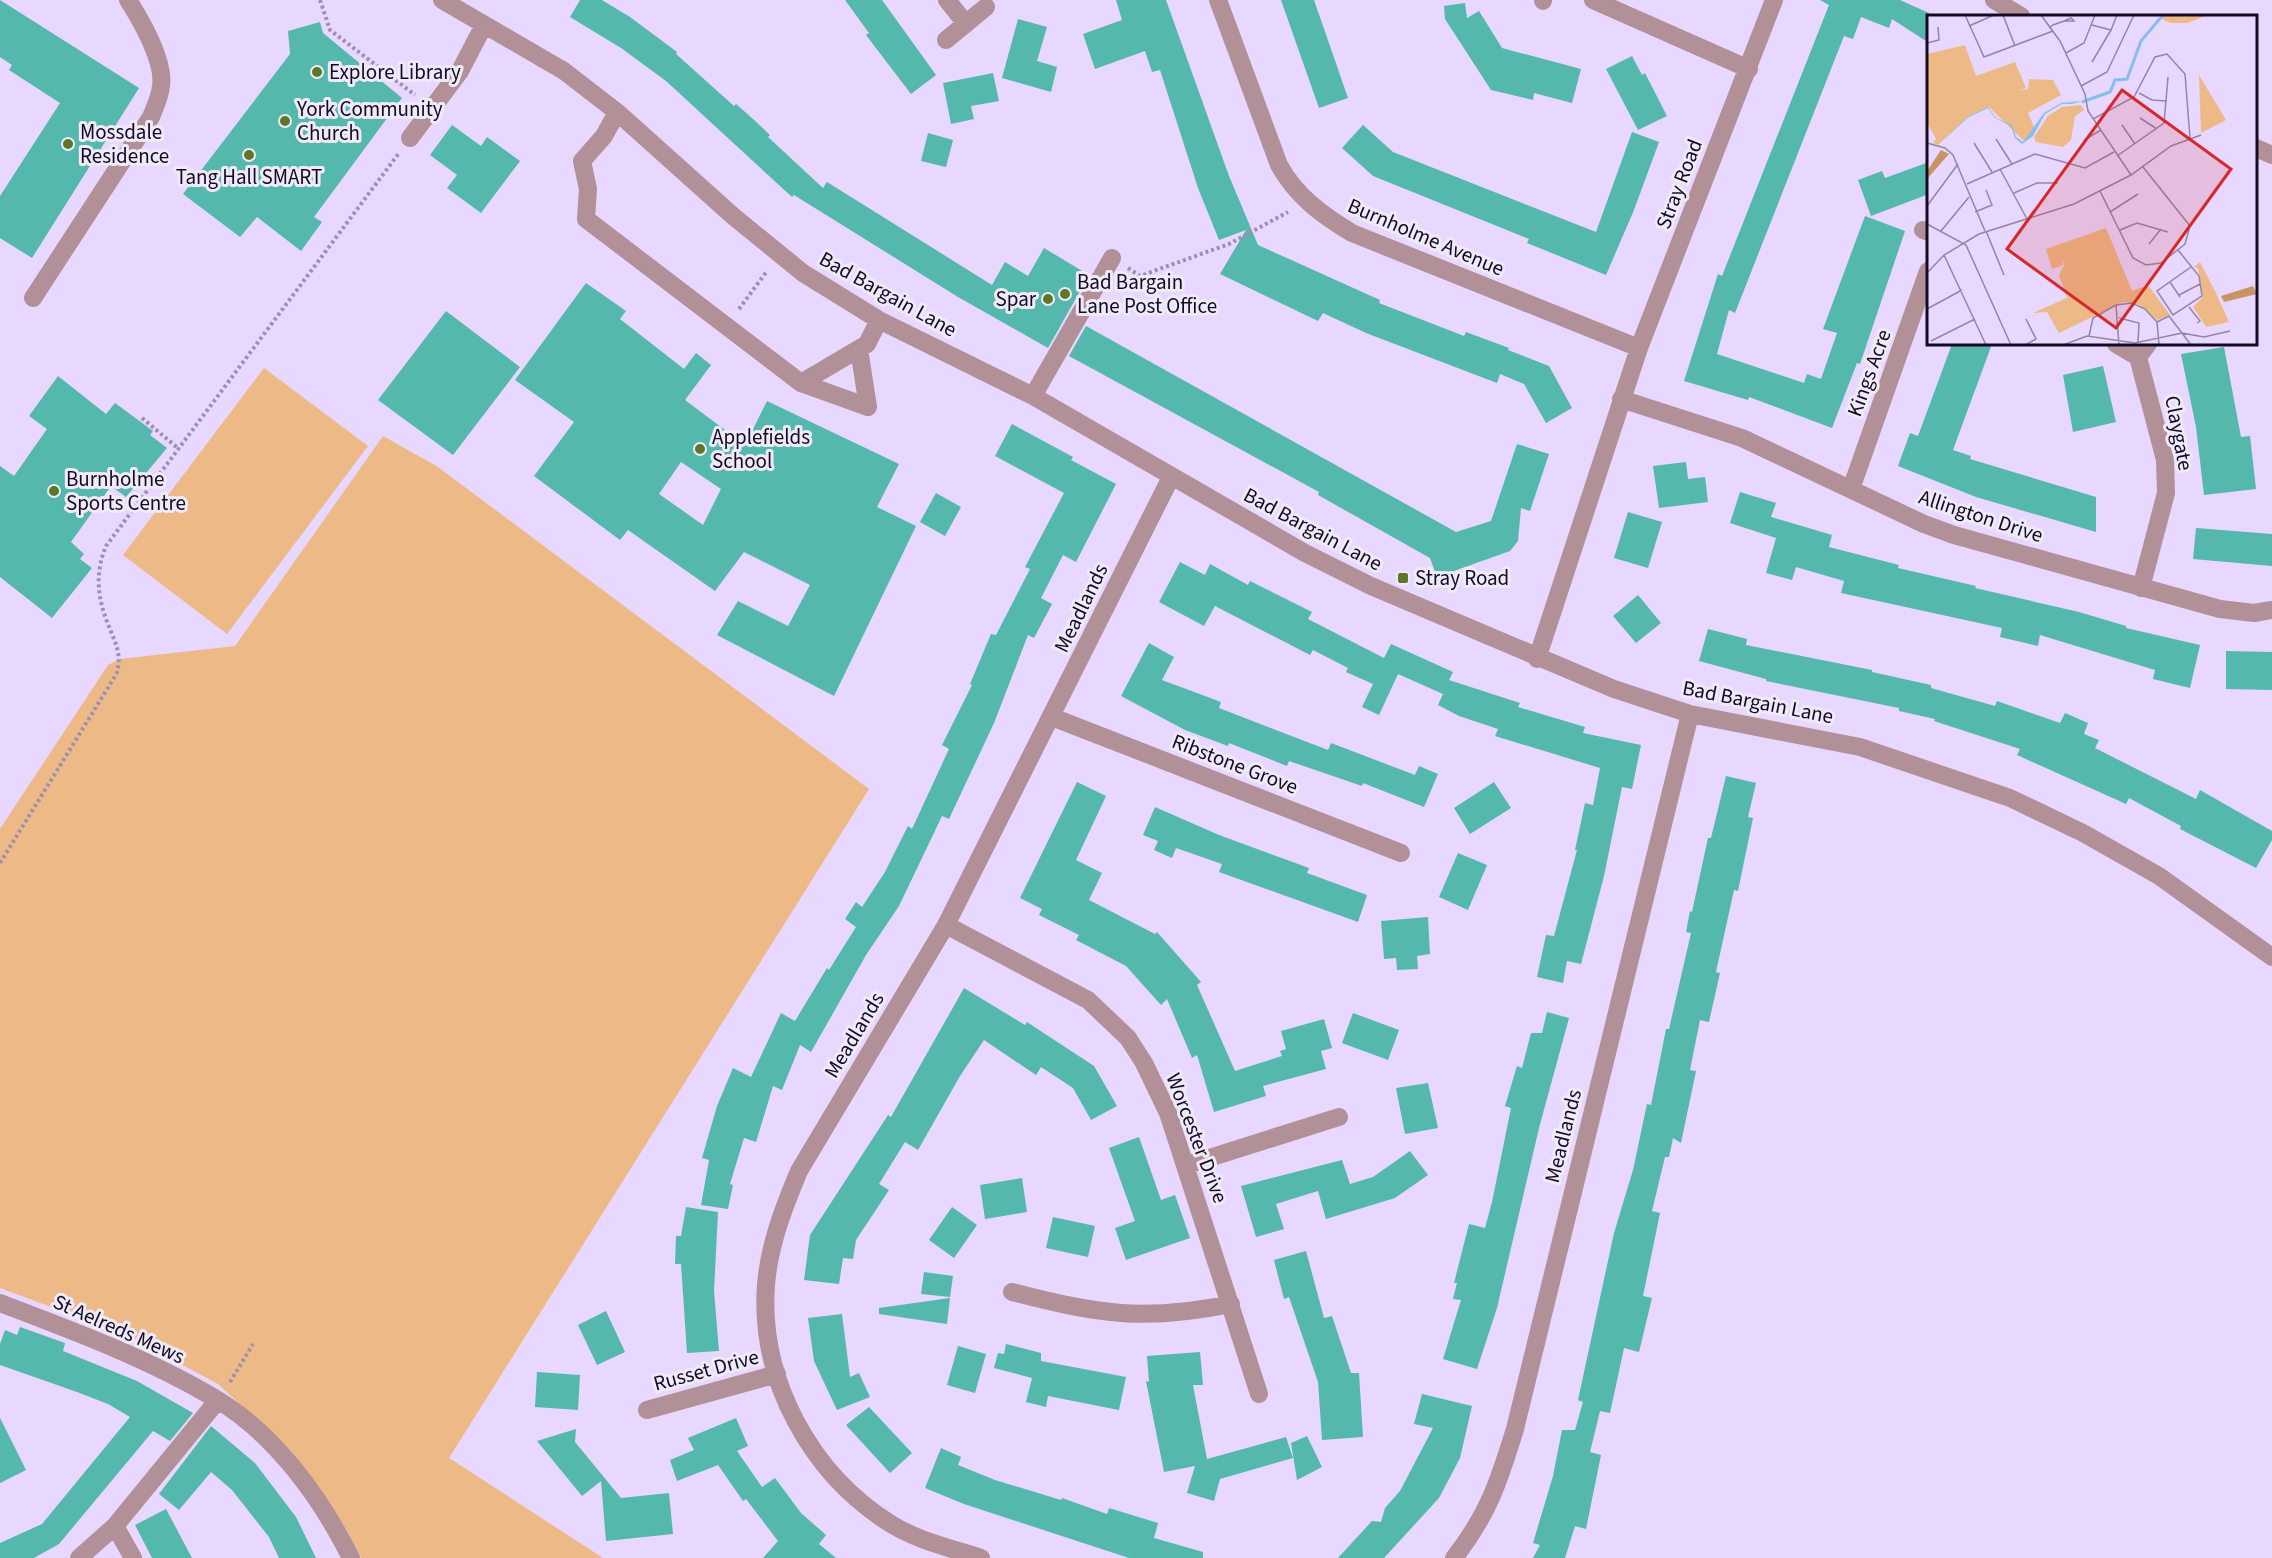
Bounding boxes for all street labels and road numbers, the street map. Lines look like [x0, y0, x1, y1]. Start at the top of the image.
street label: Stray Road [1648, 135, 1710, 233]
street label: Burnholme Avenue [1343, 190, 1509, 284]
street label: Bad Bargain Lane [814, 244, 962, 344]
street label: Kings Acre [1839, 325, 1899, 421]
street label: Claygate [2157, 393, 2201, 473]
street label: Bad Bargain Lane [1238, 480, 1388, 578]
street label: Allington Drive [1915, 482, 2047, 550]
street label: Meadlands [1047, 558, 1116, 658]
street label: Bad Bargain Lane [1680, 673, 1836, 731]
street label: Ribstone Grove [1168, 726, 1302, 802]
street label: Meadlands [817, 986, 892, 1084]
street label: Worcester Drive [1158, 1069, 1236, 1207]
street label: Meadlands [1537, 1086, 1589, 1186]
street label: St Aelreds Mews [48, 1287, 190, 1371]
street label: Russet Drive [650, 1342, 762, 1398]

